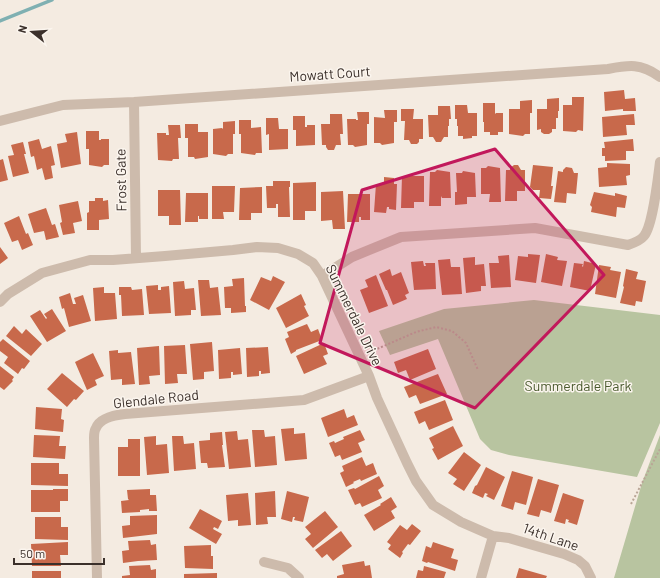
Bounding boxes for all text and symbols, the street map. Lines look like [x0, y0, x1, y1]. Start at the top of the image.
north arrow [12, 12, 52, 52]
text: N [15, 24, 29, 34]
street label: Mowatt Court [289, 62, 371, 85]
street label: Frost Gate [111, 148, 130, 212]
street label: Summerdale Drive [323, 261, 386, 368]
park label: Summerdale Park [524, 377, 632, 394]
street label: Glendale Road [112, 386, 200, 411]
street label: 14th Lane [521, 519, 581, 554]
scale bar [14, 540, 104, 566]
text: 50 m [20, 546, 45, 560]

